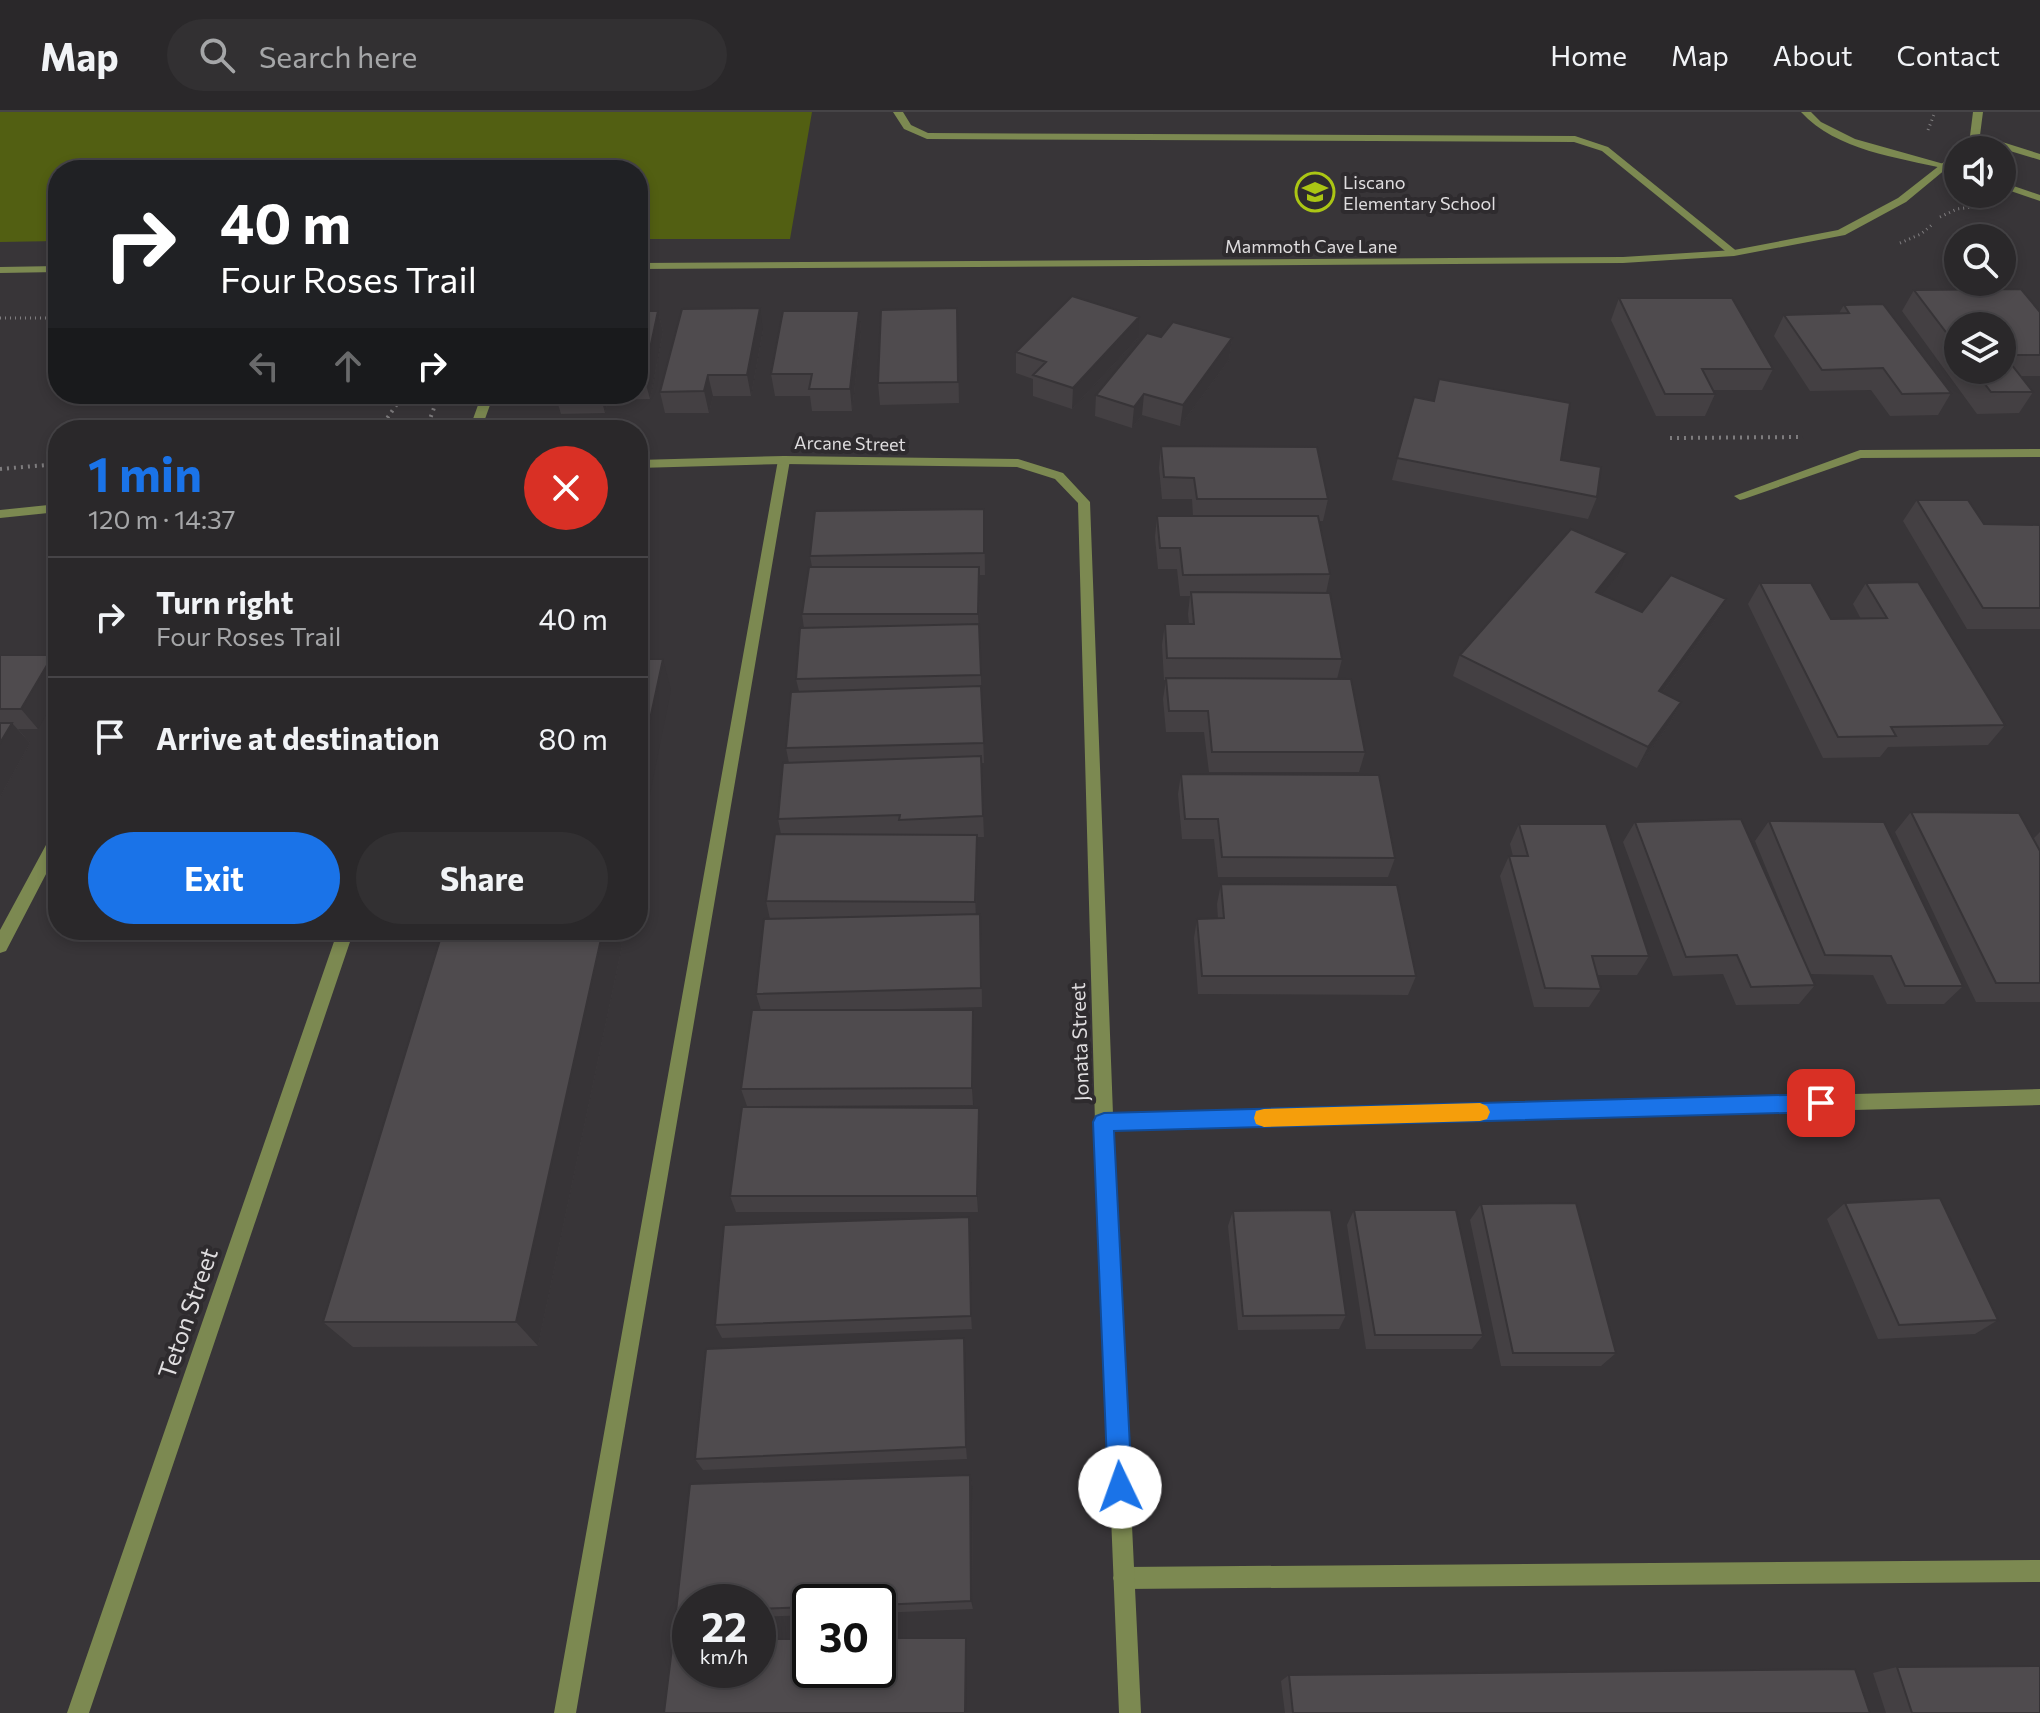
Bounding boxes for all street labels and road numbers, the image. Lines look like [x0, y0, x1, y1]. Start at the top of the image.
street label: Mammoth Cave Lane [1225, 235, 1397, 257]
street label: Arcane Street [794, 431, 906, 455]
street label: Jonata Street [1065, 982, 1093, 1102]
street label: Teton Street [151, 1244, 223, 1382]

